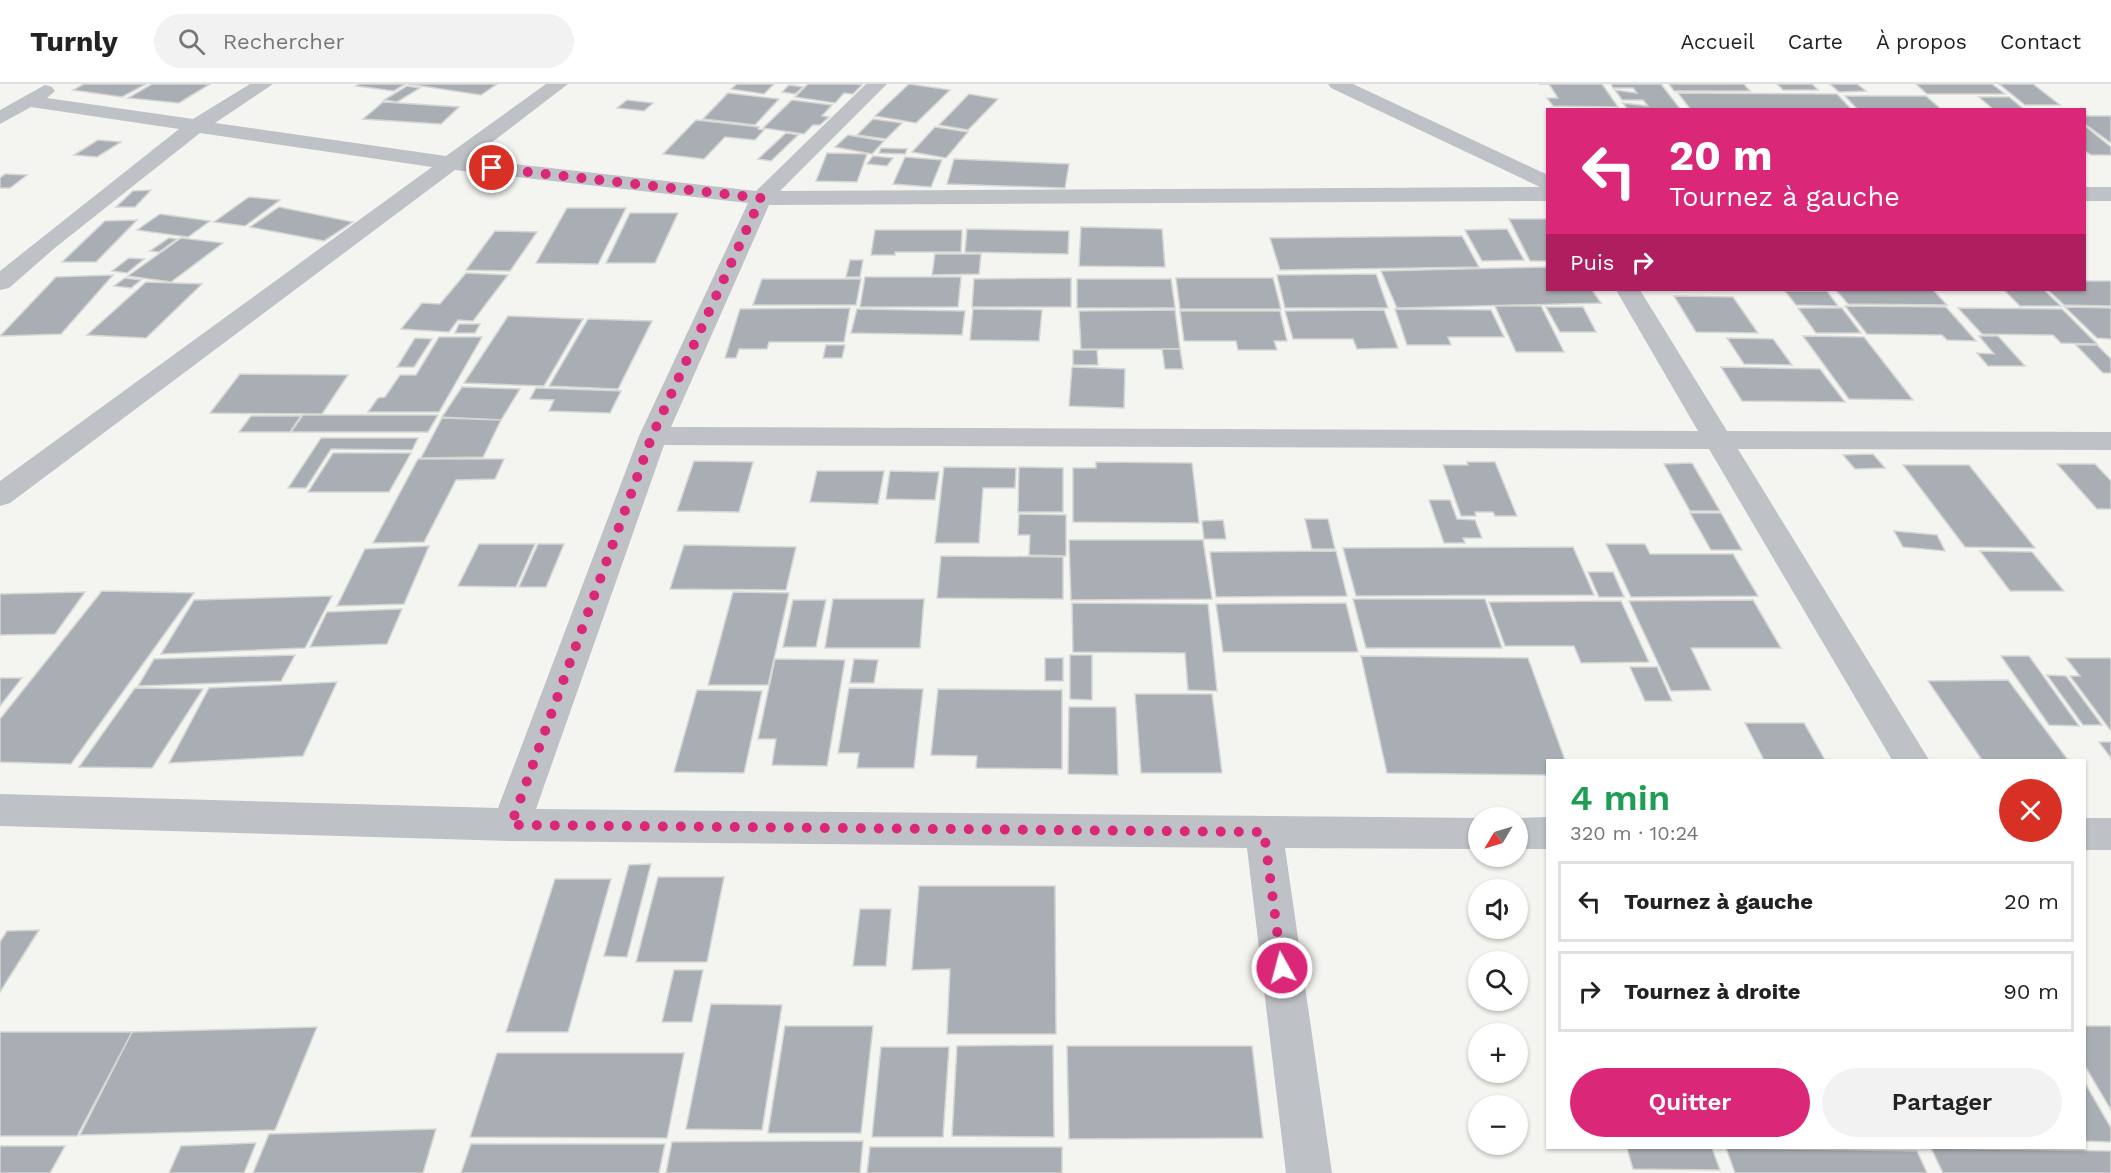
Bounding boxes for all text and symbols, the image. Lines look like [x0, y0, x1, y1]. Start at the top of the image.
search box [154, 14, 574, 68]
text: Turnly [30, 25, 118, 58]
icon: search [175, 25, 208, 58]
text: Rechercher [223, 29, 345, 54]
text: Accueil [1680, 29, 1755, 54]
text: Carte [1788, 29, 1843, 54]
text: À propos [1876, 29, 1967, 54]
text: Contact [2000, 29, 2081, 54]
text: 20 m [1669, 131, 1773, 180]
icon: left [1570, 132, 1648, 210]
pin [466, 142, 517, 193]
icon: arrive [475, 151, 508, 184]
text: Tournez à gauche [1669, 181, 1900, 213]
icon: right [1626, 246, 1659, 279]
text: Puis [1570, 250, 1614, 275]
text: 4 min [1570, 777, 1670, 819]
button: close [1999, 779, 2062, 842]
north arrow [1468, 807, 1528, 867]
map controls [1468, 807, 1528, 1155]
text: 320 m · 10:24 [1570, 821, 1699, 845]
button: sound [1468, 879, 1528, 939]
icon: left [1573, 885, 1606, 918]
text: Tournez à gauche [1624, 889, 1813, 914]
text: 20 m [2004, 889, 2059, 914]
position arrow [1250, 936, 1314, 1000]
button: search [1468, 951, 1528, 1011]
icon: right [1573, 975, 1606, 1008]
text: Tournez à droite [1624, 979, 1801, 1004]
text: 90 m [2003, 979, 2059, 1004]
button: + [1468, 1023, 1528, 1083]
button: Quitter [1570, 1068, 1810, 1137]
button: Partager [1822, 1068, 2062, 1137]
button: − [1468, 1095, 1528, 1155]

